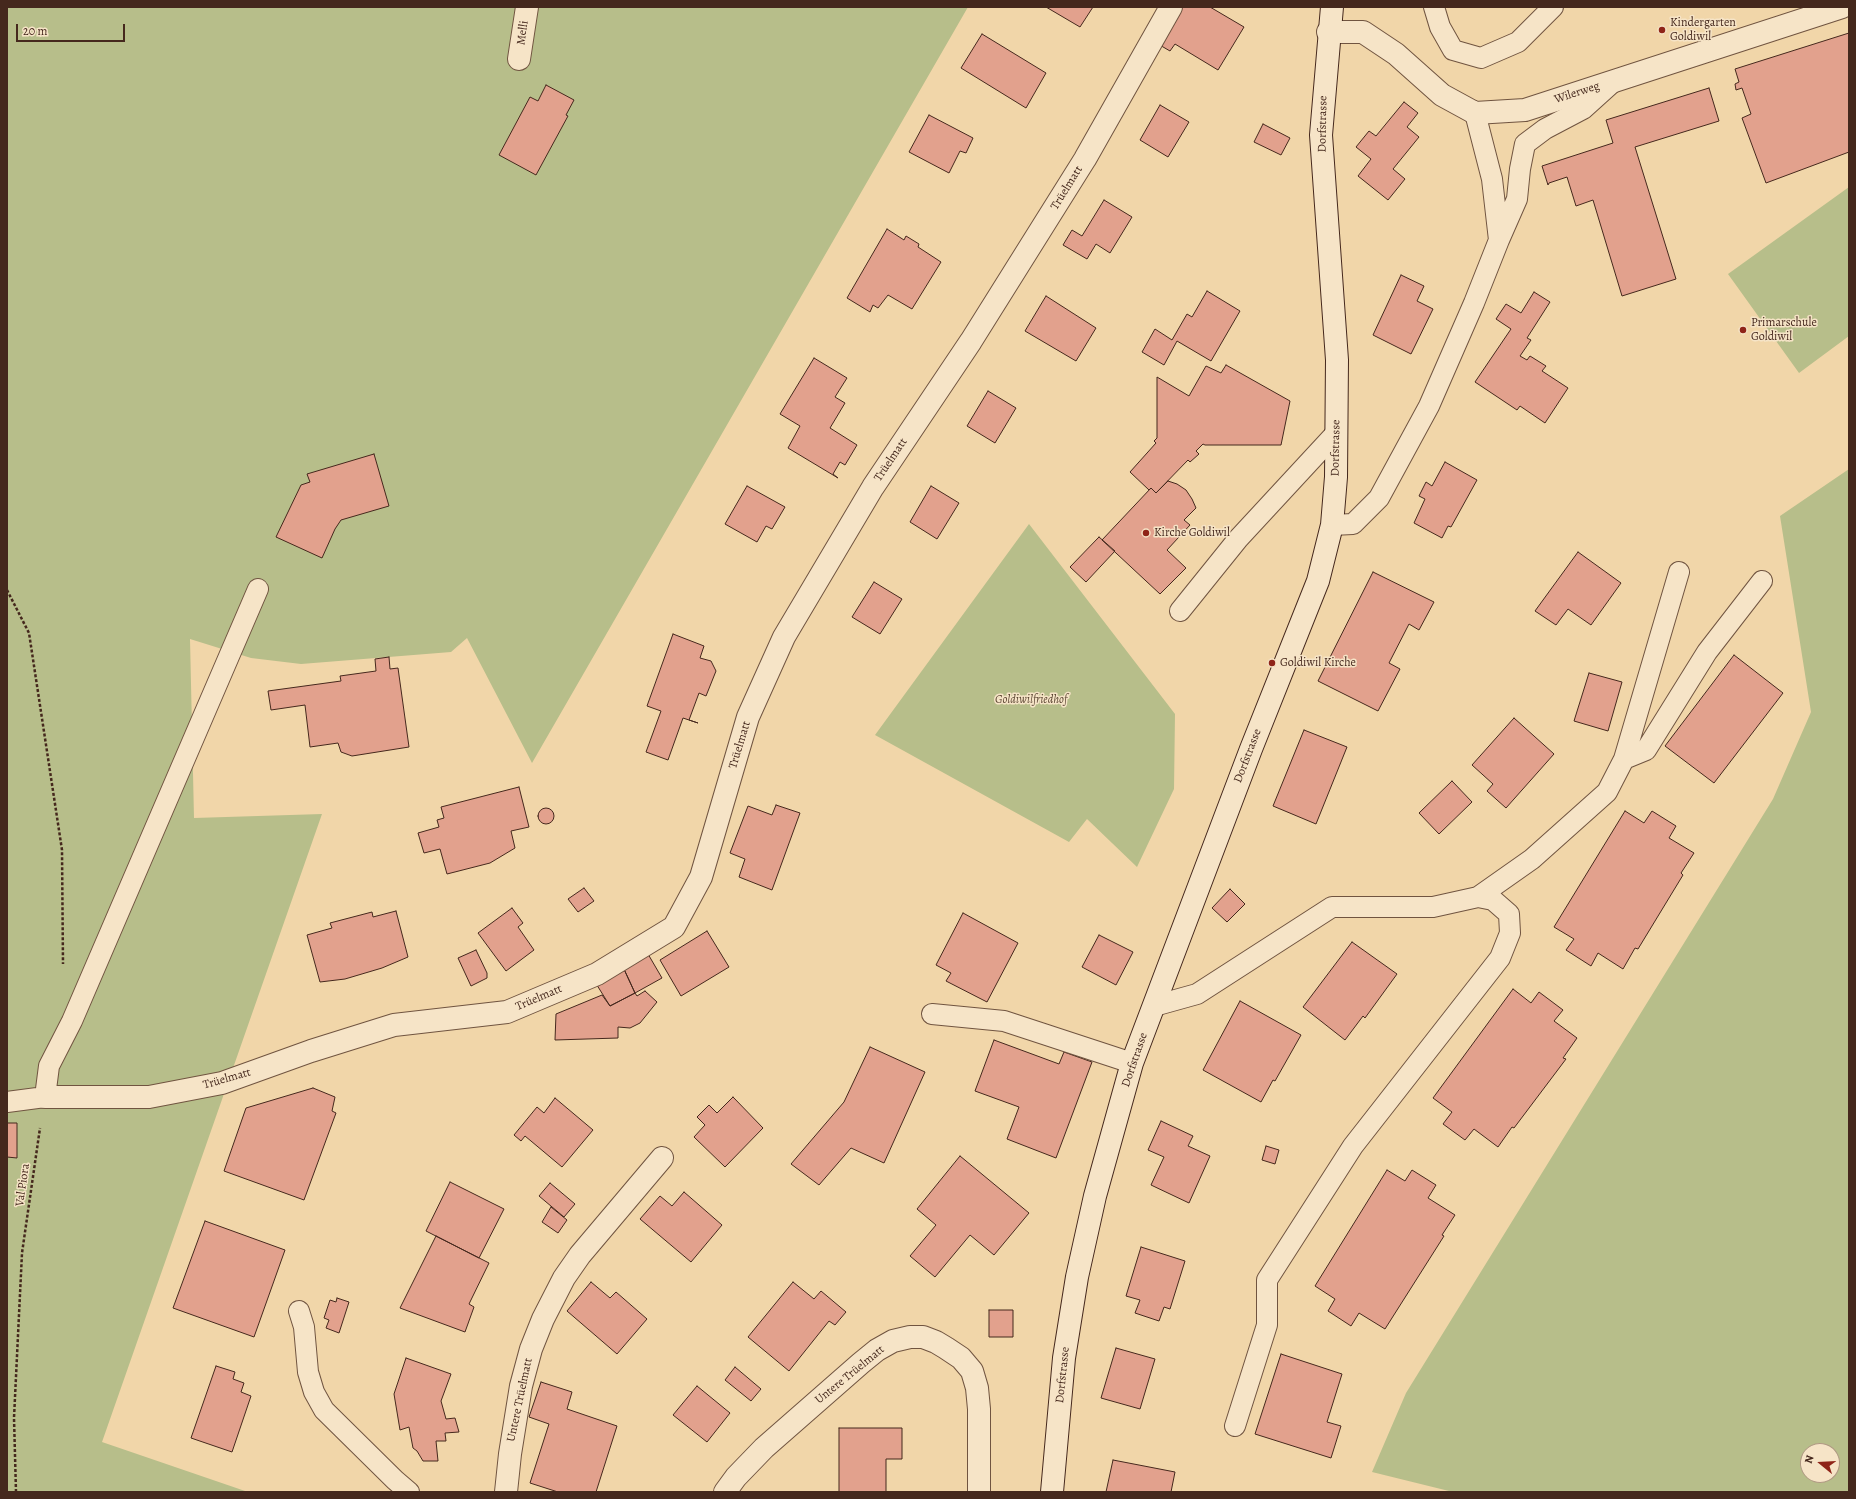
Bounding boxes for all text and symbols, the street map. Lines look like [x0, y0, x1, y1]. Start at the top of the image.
scale bar [18, 16, 127, 42]
place label: Kindergarten Goldiwil [1670, 16, 1736, 44]
street label: Melli [514, 20, 532, 46]
text: 20 m [23, 23, 47, 39]
marker: Kindergarten Goldiwil [1657, 25, 1667, 35]
street label: Wilerweg [1553, 79, 1601, 107]
street label: Dorfstrasse [1315, 95, 1331, 153]
street label: Trüelmatt [1048, 163, 1086, 213]
place label: Primarschule Goldiwil [1751, 316, 1817, 344]
marker: Primarschule Goldiwil [1738, 325, 1748, 335]
street label: Dorfstrasse [1328, 419, 1344, 477]
street label: Trüelmatt [871, 436, 911, 484]
place label: Kirche Goldiwil [1154, 526, 1230, 540]
marker: Kirche Goldiwil [1141, 528, 1151, 538]
place label: Goldiwil Kirche [1280, 656, 1356, 670]
marker: Goldiwil Kirche [1267, 658, 1277, 668]
park label: Goldiwilfriedhof [995, 693, 1067, 707]
street label: Trüelmatt [726, 719, 754, 771]
street label: Dorfstrasse [1231, 727, 1265, 785]
street label: Trüelmatt [514, 982, 564, 1014]
street label: Dorfstrasse [1119, 1031, 1151, 1089]
street label: Trüelmatt [201, 1065, 253, 1093]
street label: Val Piora [13, 1163, 33, 1207]
street label: Untere Trüelmatt [812, 1343, 888, 1407]
street label: Dorfstrasse [1053, 1346, 1073, 1404]
street label: Untere Trüelmatt [504, 1357, 536, 1443]
north arrow [1800, 1443, 1840, 1483]
text: N [1801, 1453, 1817, 1466]

